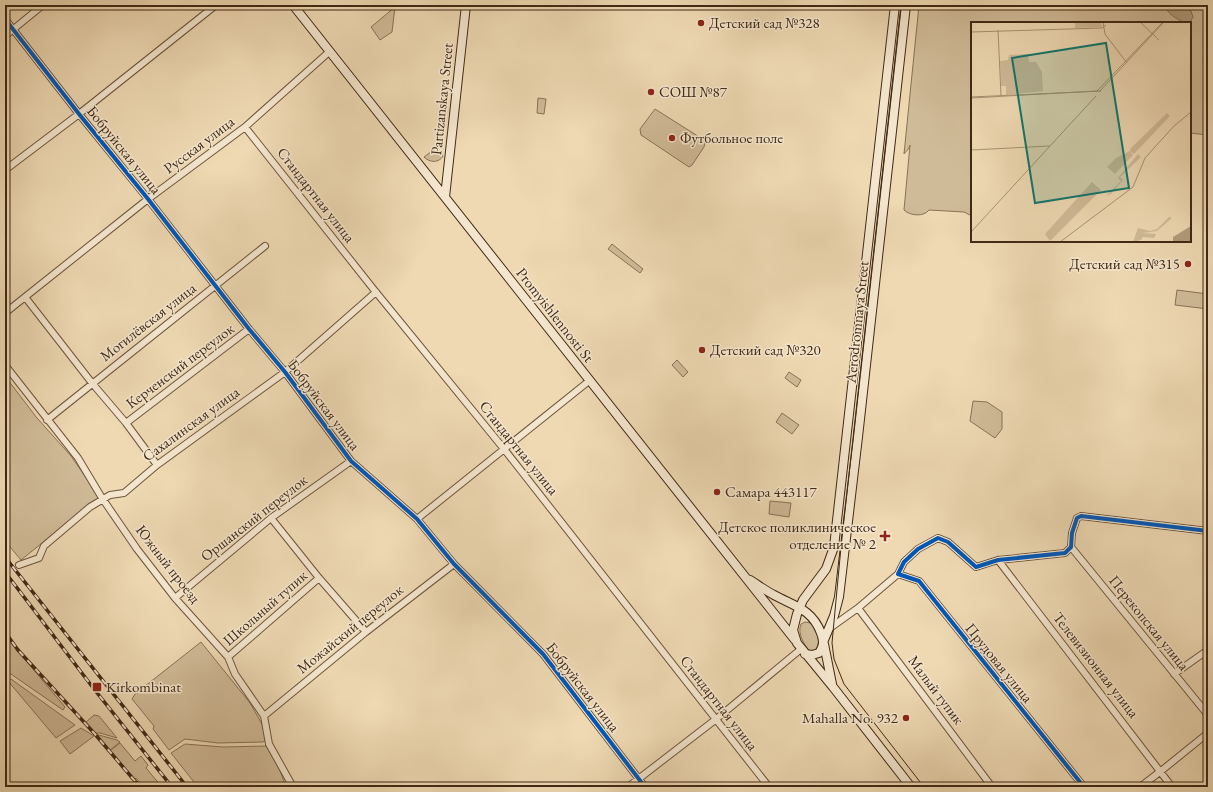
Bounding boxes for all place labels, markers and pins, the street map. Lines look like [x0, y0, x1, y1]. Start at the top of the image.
place label: Детский сад №328 [709, 13, 820, 32]
marker: Детский сад №328 [696, 18, 706, 28]
place label: СОШ №87 [659, 82, 728, 101]
marker: СОШ №87 [646, 87, 656, 97]
place label: Футбольное поле [680, 128, 783, 147]
marker: Футбольное поле [667, 133, 677, 143]
place label: Детский сад №315 [1069, 254, 1180, 273]
marker: Детский сад №315 [1183, 259, 1193, 269]
place label: Детский сад №320 [710, 340, 821, 359]
marker: Детский сад №320 [697, 345, 707, 355]
place label: Самара 443117 [725, 482, 817, 501]
marker: Самара 443117 [712, 487, 722, 497]
place label: Детское поликлиническое отделение № 2 [718, 517, 877, 553]
marker: Детское поликлиническое отделение № 2 [879, 530, 891, 542]
place label: Kirkombinat [106, 677, 181, 696]
marker: Kirkombinat [91, 681, 103, 693]
place label: Mahalla No. 932 [802, 708, 899, 727]
marker: Mahalla No. 932 [901, 713, 911, 723]

